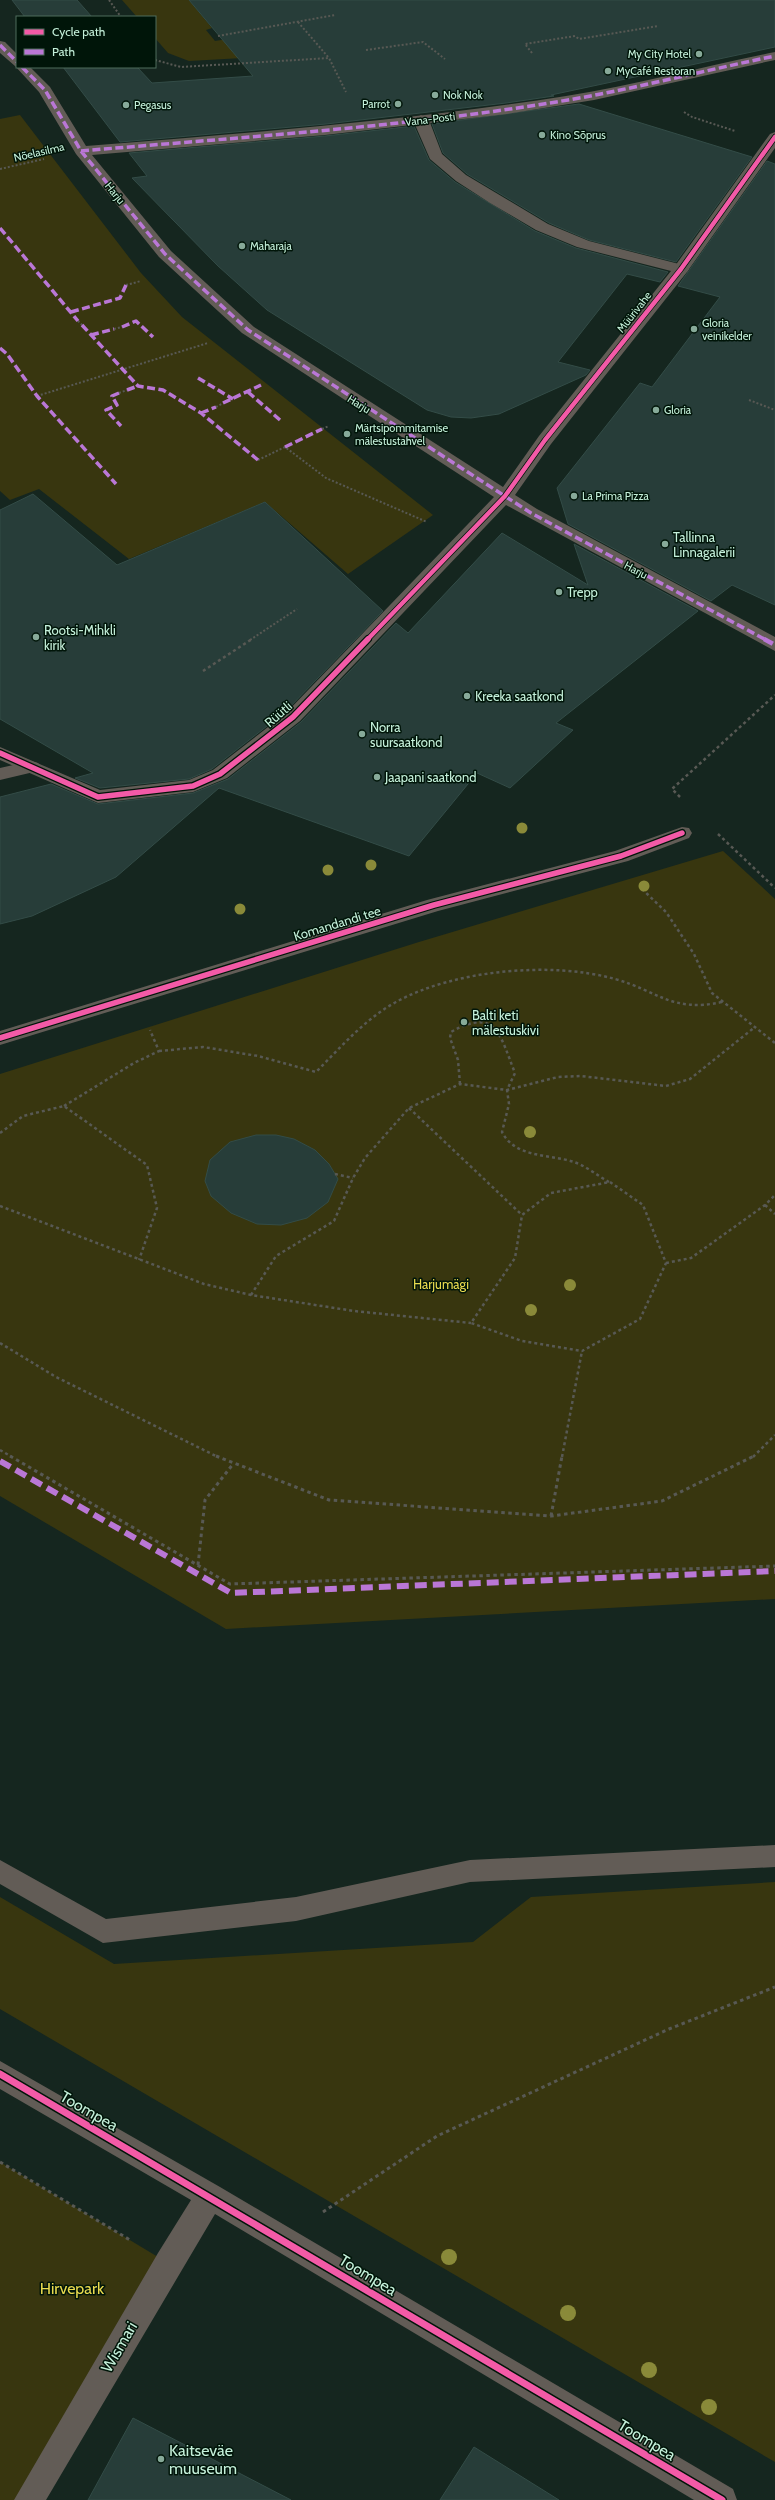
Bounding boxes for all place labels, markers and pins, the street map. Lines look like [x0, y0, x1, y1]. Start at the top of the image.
place label: My City Hotel [628, 47, 691, 61]
marker: My City Hotel [694, 49, 704, 59]
place label: MyCafé Restoran [616, 64, 695, 78]
marker: MyCafé Restoran [603, 66, 613, 76]
place label: Nok Nok [443, 88, 483, 102]
marker: Nok Nok [430, 90, 440, 100]
place label: Parrot [362, 97, 390, 111]
place label: Pegasus [134, 98, 172, 112]
marker: Parrot [393, 99, 403, 109]
marker: Pegasus [121, 100, 131, 110]
place label: Kino Sõprus [550, 128, 606, 142]
marker: Kino Sõprus [537, 130, 547, 140]
place label: Maharaja [250, 239, 292, 253]
marker: Maharaja [237, 241, 247, 251]
place label: Gloria veinikelder [702, 316, 752, 343]
marker: Gloria veinikelder [689, 324, 699, 334]
place label: Gloria [664, 403, 692, 417]
marker: Gloria [651, 405, 661, 415]
place label: Märtsipommitamise mälestustahvel [355, 421, 449, 448]
marker: Märtsipommitamise mälestustahvel [342, 429, 352, 439]
place label: La Prima Pizza [582, 489, 650, 503]
marker: La Prima Pizza [569, 491, 579, 501]
place label: Tallinna Linnagalerii [673, 529, 735, 560]
marker: Tallinna Linnagalerii [660, 539, 670, 549]
place label: Trepp [567, 584, 598, 600]
marker: Trepp [554, 587, 564, 597]
place label: Rootsi-Mihkli kirik [44, 622, 116, 653]
marker: Rootsi-Mihkli kirik [31, 632, 41, 642]
place label: Kreeka saatkond [475, 688, 564, 704]
marker: Kreeka saatkond [462, 691, 472, 701]
place label: Norra suursaatkond [370, 719, 442, 750]
marker: Norra suursaatkond [357, 729, 367, 739]
place label: Jaapani saatkond [384, 769, 476, 785]
marker: Jaapani saatkond [372, 772, 382, 782]
place label: Balti keti mälestuskivi [472, 1007, 539, 1038]
marker: Balti keti mälestuskivi [459, 1017, 469, 1027]
place label: Kaitseväe muuseum [169, 2441, 237, 2478]
marker: Kaitseväe muuseum [156, 2454, 166, 2464]

